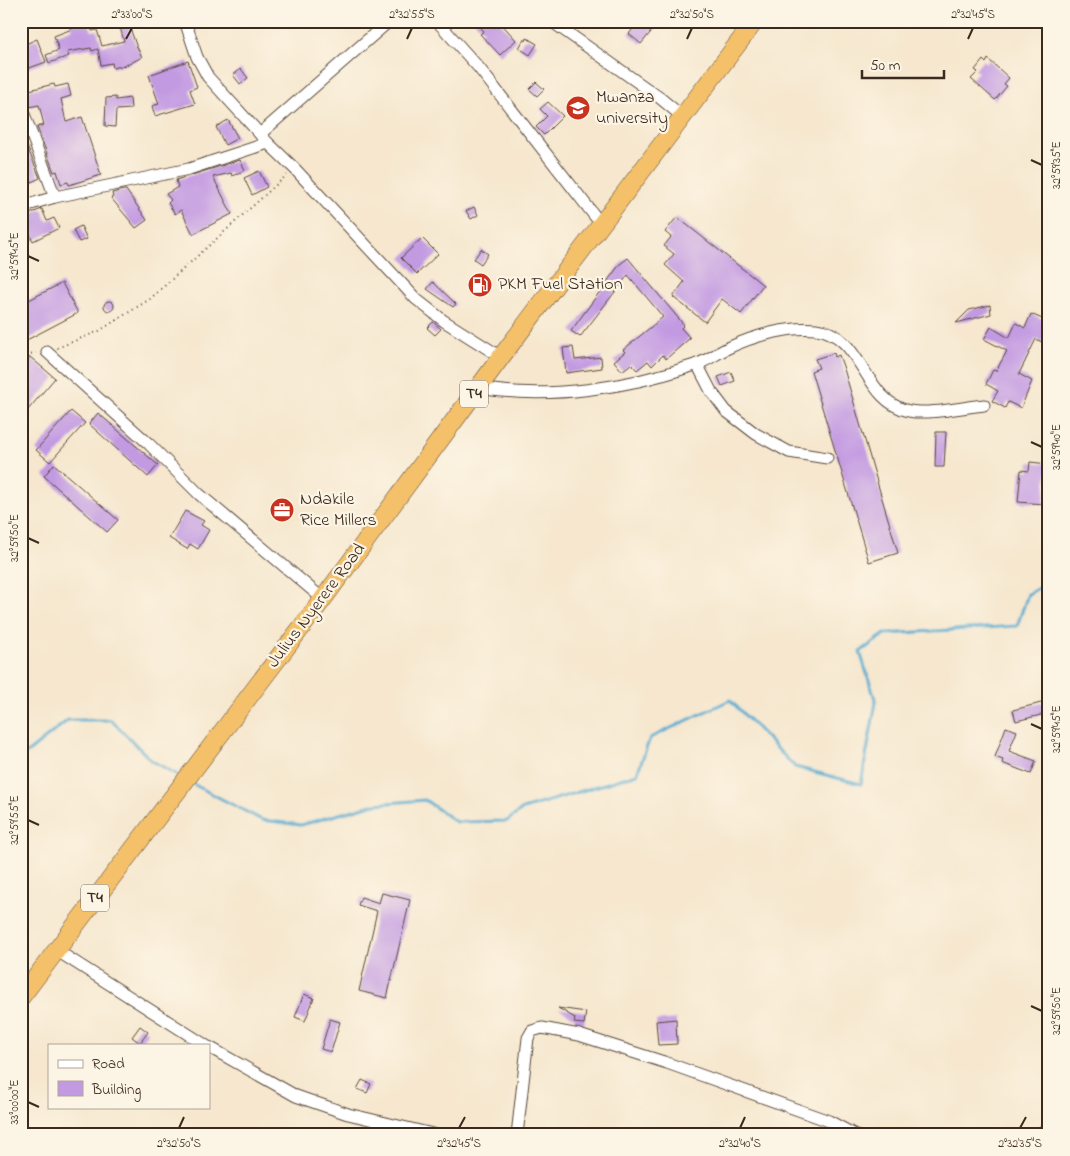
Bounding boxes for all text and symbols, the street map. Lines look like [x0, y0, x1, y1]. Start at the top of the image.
text: 2°33'00"S [111, 6, 153, 24]
text: 2°32'55"S [389, 6, 435, 24]
text: 2°32'50"S [670, 6, 714, 24]
text: 2°32'45"S [951, 6, 995, 24]
scale bar [862, 48, 945, 80]
text: 50 m [870, 55, 901, 77]
place label: Mwanza university [596, 85, 668, 132]
school or university icon: Mwanza university [565, 95, 591, 121]
text: 32°59'35"E [1048, 141, 1066, 189]
text: 32°59'45"E [6, 232, 24, 280]
fuel station icon: PKM Fuel Station [467, 272, 493, 298]
place label: PKM Fuel Station [498, 272, 623, 298]
road number: T4 [460, 380, 488, 408]
text: 32°59'40"E [1048, 424, 1066, 470]
place label: Ndakile Rice Millers [300, 487, 377, 534]
office icon: Ndakile Rice Millers [269, 497, 295, 523]
text: 32°59'50"E [6, 514, 24, 562]
street label: Julius Nyerere Road [261, 538, 373, 674]
text: 32°59'45"E [1048, 705, 1066, 753]
text: 32°59'55"E [6, 795, 24, 845]
road number: T4 [81, 884, 109, 911]
text: 32°59'50"E [1048, 987, 1066, 1035]
legend [48, 1044, 210, 1108]
text: Road [92, 1053, 125, 1075]
text: 33°00'00"E [6, 1079, 24, 1125]
text: Building [91, 1079, 141, 1102]
text: 2°32'50"S [157, 1135, 201, 1153]
text: 2°32'45"S [437, 1135, 481, 1153]
text: 2°32'40"S [719, 1135, 761, 1153]
text: 2°32'35"S [998, 1135, 1042, 1153]

